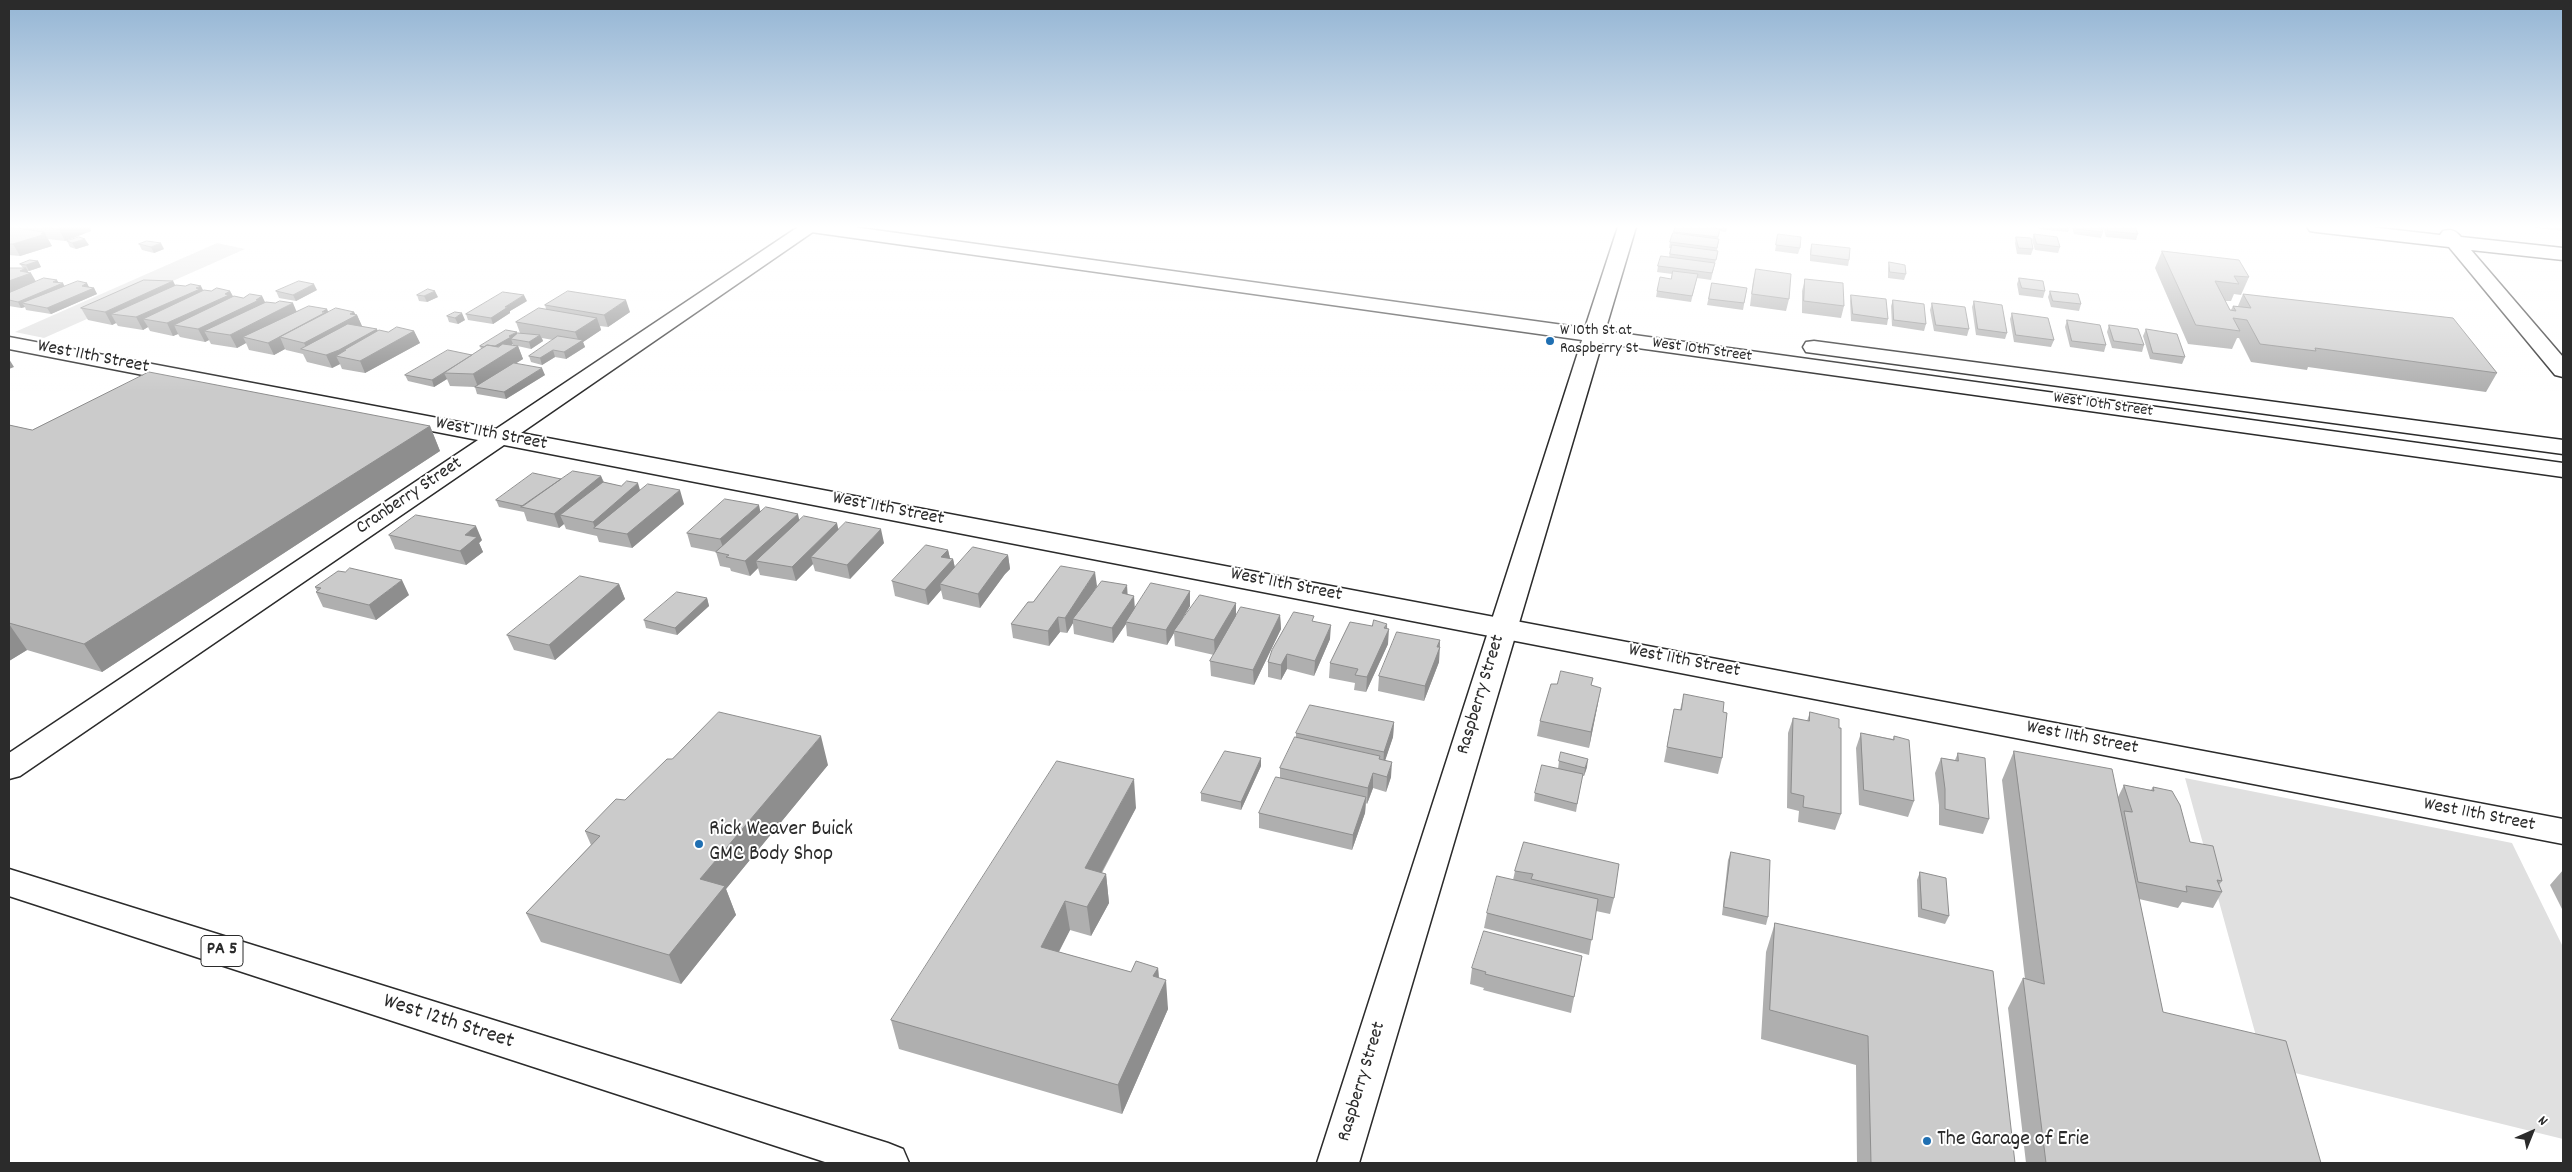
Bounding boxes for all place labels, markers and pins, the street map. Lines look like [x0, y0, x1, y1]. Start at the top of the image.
place label: W 10th St at Raspberry St [1560, 322, 1638, 360]
marker: W 10th St at Raspberry St [1544, 335, 1556, 347]
place label: Rick Weaver Buick GMC Body Shop [709, 818, 853, 869]
marker: Rick Weaver Buick GMC Body Shop [693, 838, 705, 850]
place label: The Garage of Erie [1937, 1128, 2089, 1154]
marker: The Garage of Erie [1921, 1135, 1933, 1147]

